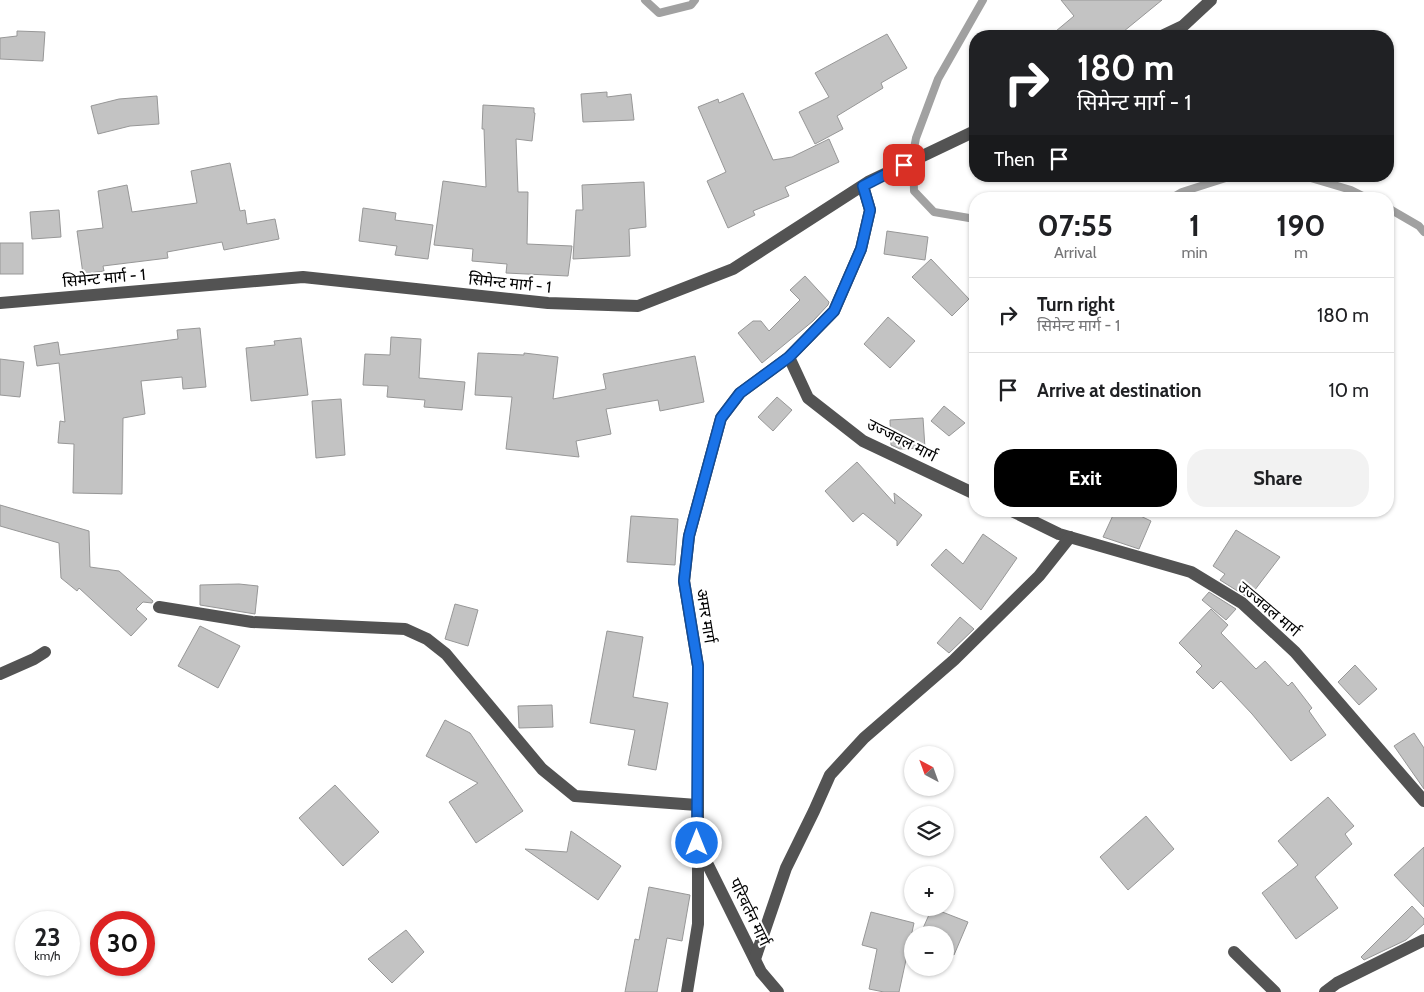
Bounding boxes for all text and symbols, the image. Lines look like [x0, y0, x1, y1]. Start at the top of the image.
text: 180 m [1077, 46, 1174, 89]
icon: right [994, 50, 1059, 115]
text: सिमेन्ट मार्ग - 1 [1077, 89, 1191, 116]
pin [883, 144, 925, 186]
icon: arrive [1045, 145, 1073, 173]
text: Then [994, 148, 1035, 171]
icon: arrive [890, 151, 918, 179]
text: 07:55 [1038, 207, 1113, 244]
text: 1 [1189, 207, 1200, 244]
text: 190 [1276, 207, 1325, 244]
text: Arrival [1054, 243, 1097, 262]
text: min [1181, 243, 1208, 262]
text: m [1294, 243, 1308, 262]
street label: सिमेन्ट मार्ग - 1 [62, 265, 146, 291]
street label: सिमेन्ट मार्ग - 1 [468, 269, 552, 297]
text: Turn right [1037, 293, 1115, 316]
icon: right [994, 301, 1022, 329]
text: 180 m [1317, 304, 1369, 327]
text: सिमेन्ट मार्ग - 1 [1037, 316, 1120, 335]
icon: arrive [994, 376, 1022, 404]
text: Arrive at destination [1037, 379, 1201, 402]
text: 10 m [1329, 379, 1369, 402]
street label: उज्जवल मार्ग [864, 414, 941, 466]
button: Exit [994, 449, 1177, 507]
button: Share [1187, 449, 1369, 507]
street label: उज्जवल मार्ग [1234, 577, 1305, 641]
street label: अमर मार्ग [692, 588, 720, 645]
north arrow [904, 746, 954, 796]
map controls [904, 746, 954, 976]
button: layers [904, 806, 954, 856]
position arrow [670, 816, 722, 868]
button: + [904, 866, 954, 916]
street label: परिवर्तन मार्ग [725, 875, 775, 950]
speed limit sign: 30 [90, 911, 155, 976]
text: 23 [34, 922, 61, 952]
button: − [904, 926, 954, 976]
text: km/h [34, 948, 61, 963]

